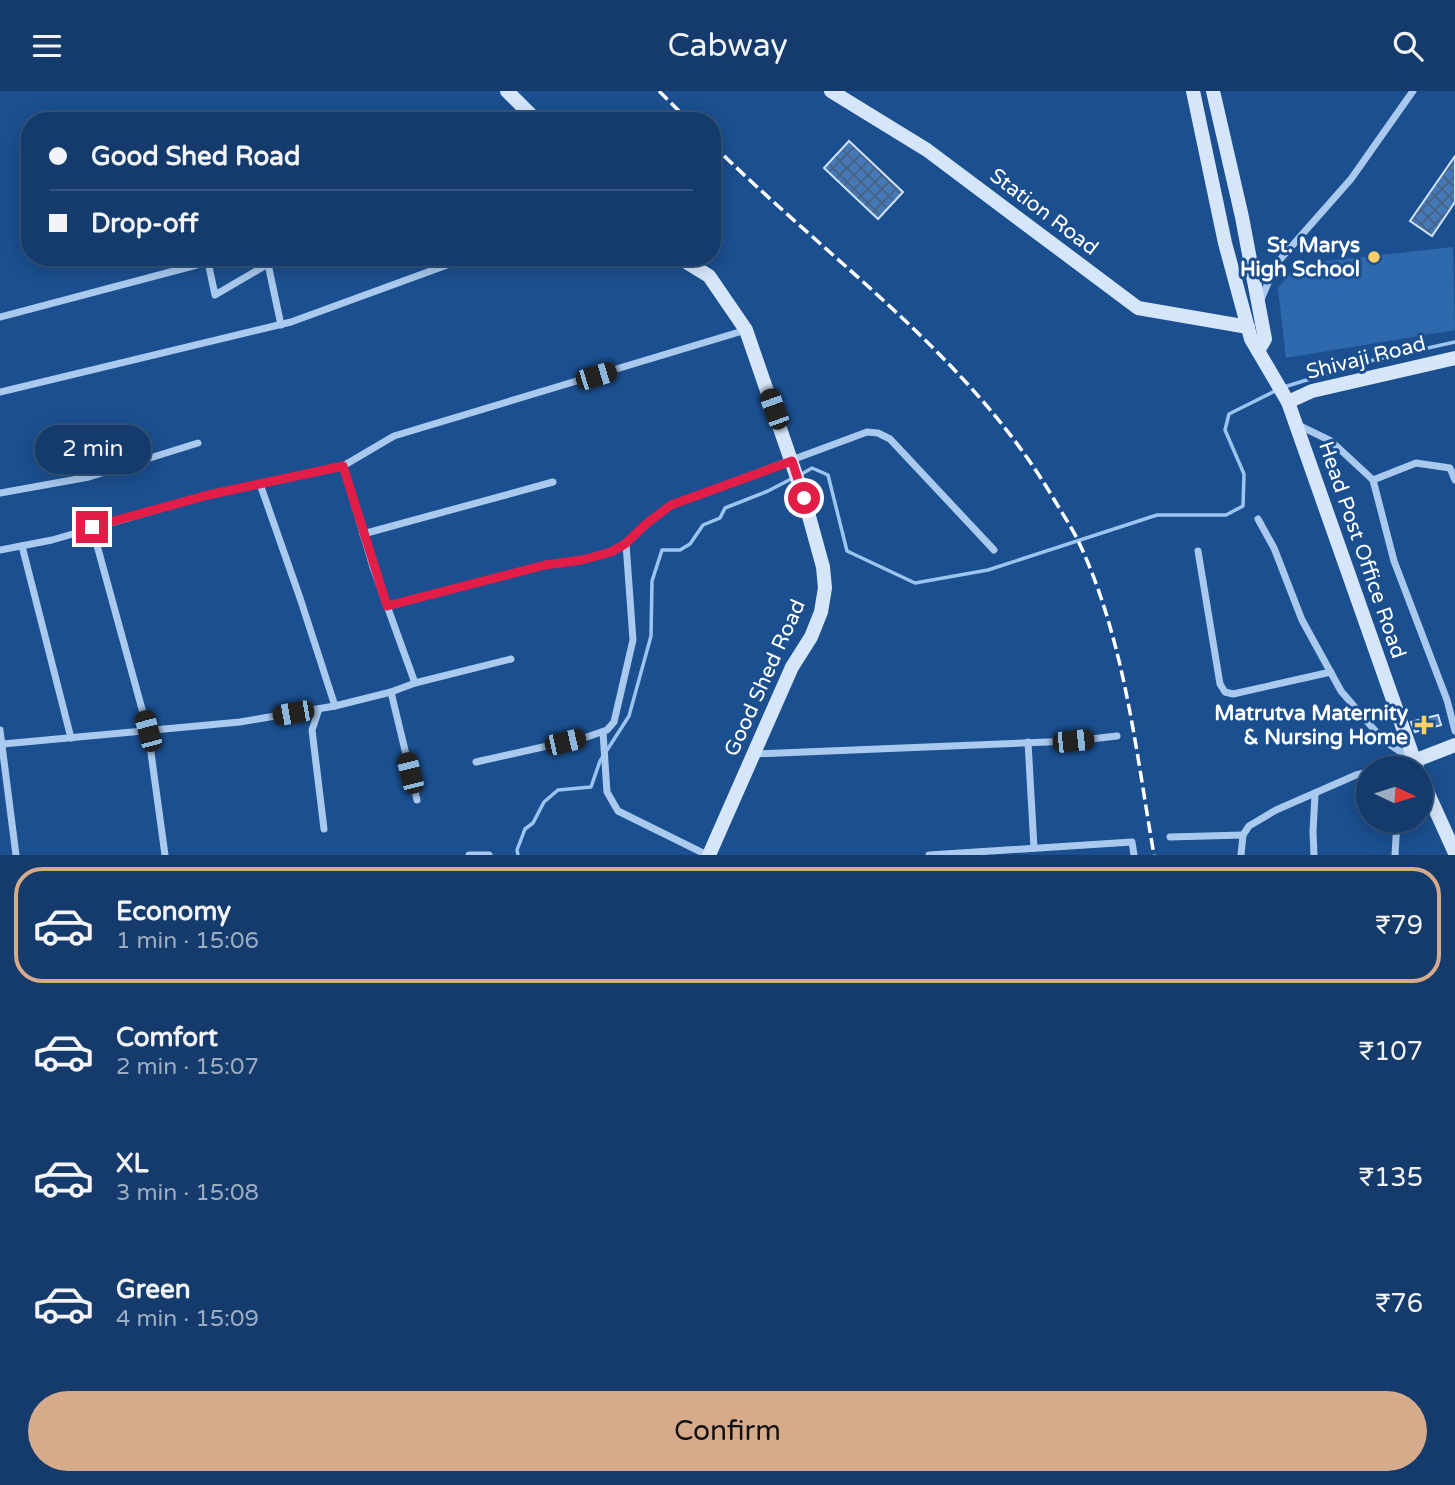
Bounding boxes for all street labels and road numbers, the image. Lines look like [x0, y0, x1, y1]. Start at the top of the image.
street label: Station Road [985, 163, 1103, 261]
street label: Shivaji Road [1304, 331, 1428, 385]
street label: Head Post Office Road [1313, 438, 1411, 662]
street label: Good Shed Road [719, 596, 811, 760]

